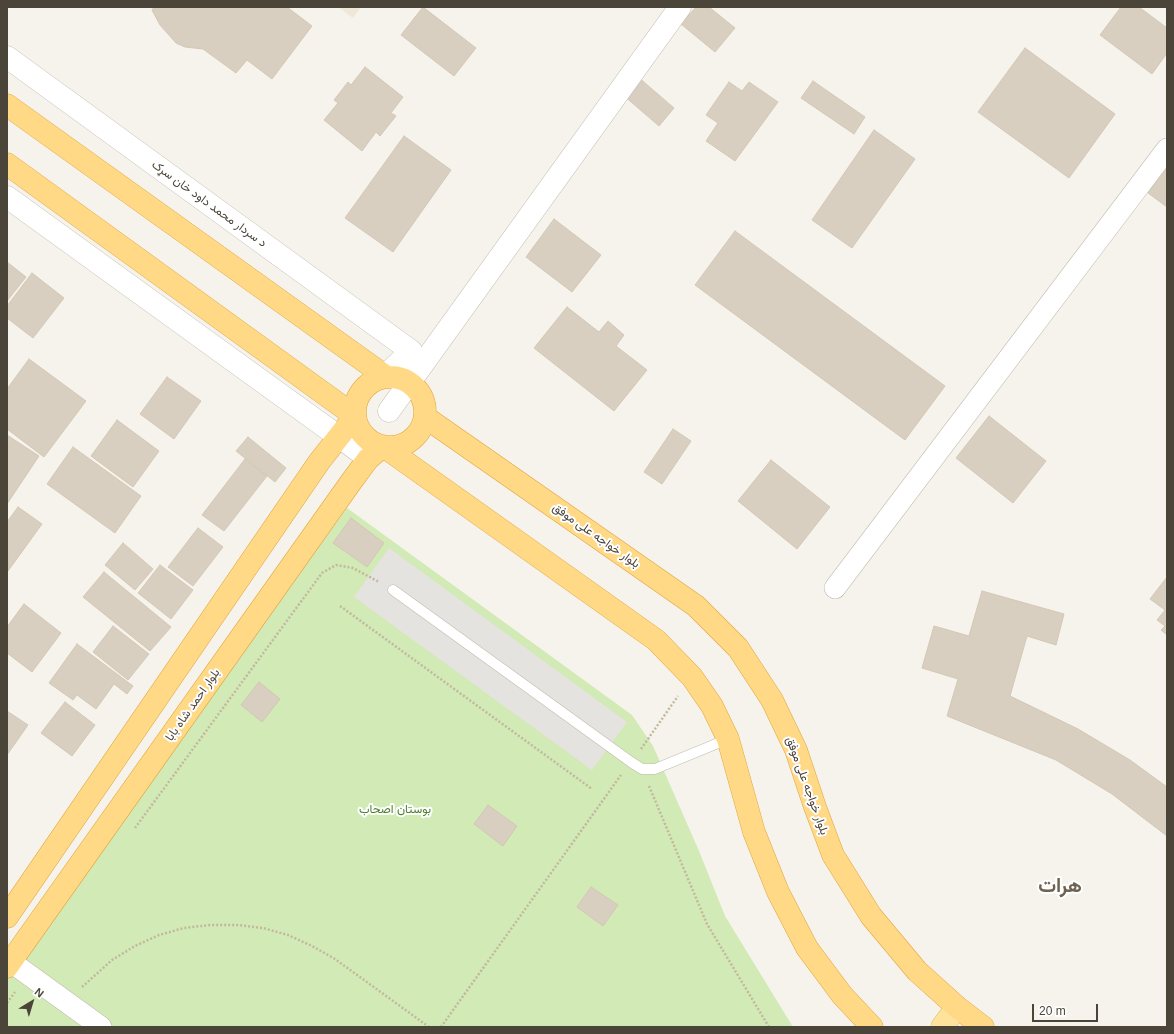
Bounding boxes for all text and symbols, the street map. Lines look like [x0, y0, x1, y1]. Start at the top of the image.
street label: د سردار محمد داود خان سړک [149, 157, 269, 251]
street label: بلوار خواجه علی موفق [550, 500, 642, 572]
street label: بلوار احمد شاه بابا [163, 666, 223, 744]
street label: بلوار خواجه علی موفق [783, 735, 831, 837]
park label: بوستان اصحاب [359, 803, 431, 817]
district label: هرات [1038, 874, 1082, 898]
north arrow [12, 982, 52, 1022]
text: N [33, 985, 46, 1000]
scale bar [1034, 996, 1100, 1022]
text: 20 m [1039, 1004, 1066, 1018]

